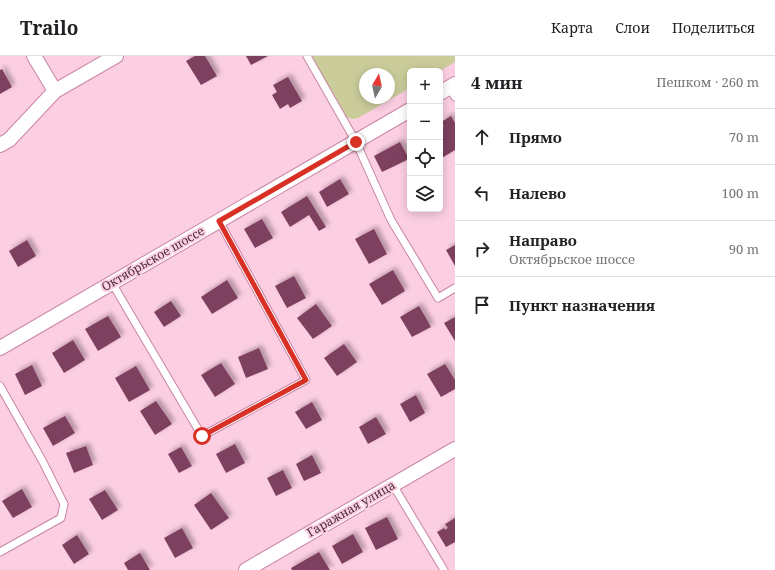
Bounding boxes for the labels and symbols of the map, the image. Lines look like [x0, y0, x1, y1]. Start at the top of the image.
north arrow [359, 68, 395, 104]
route end [347, 133, 365, 151]
street label: Октябрьское шоссе [98, 222, 207, 295]
route start [193, 427, 211, 445]
street label: Гаражная улица [303, 476, 398, 541]

